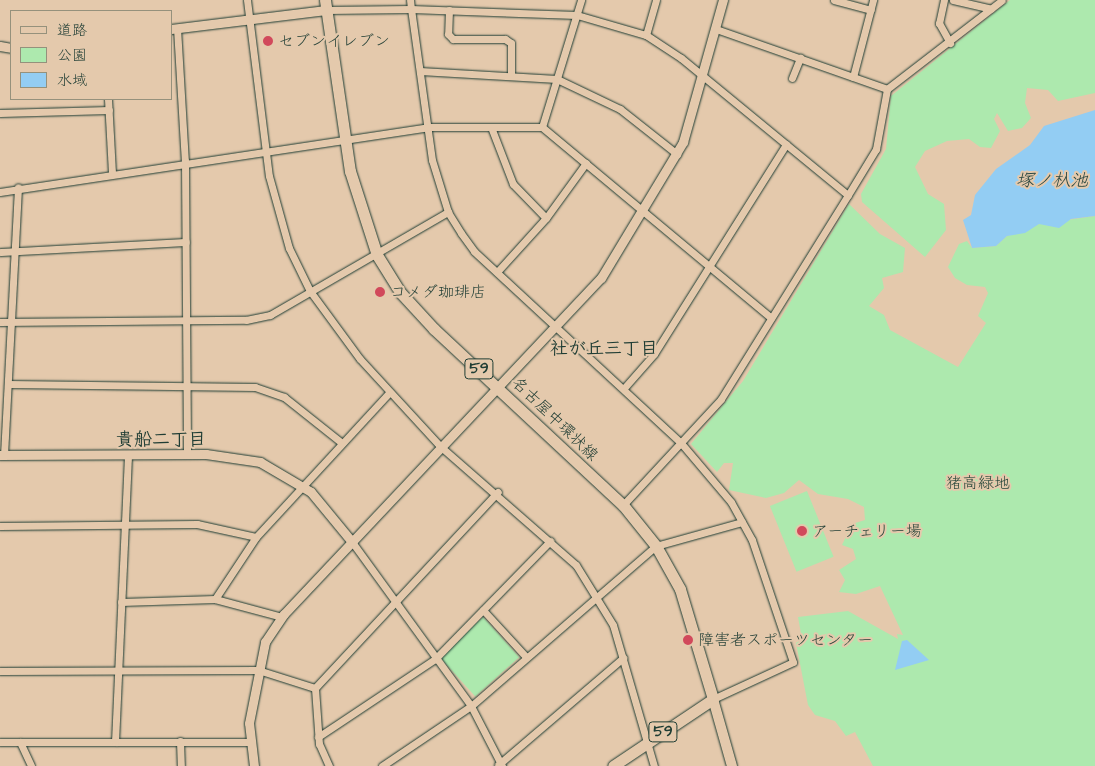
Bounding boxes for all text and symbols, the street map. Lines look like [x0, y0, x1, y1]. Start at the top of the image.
legend [10, 10, 172, 100]
text: 道路 [57, 20, 87, 41]
place label: セブンイレブン [278, 31, 390, 51]
marker: セブンイレブン [262, 35, 274, 47]
text: 公園 [57, 45, 87, 66]
text: 水域 [57, 70, 87, 91]
water label: 塚ノ杁池 [1016, 170, 1088, 192]
place label: コメダ珈琲店 [390, 282, 486, 302]
marker: コメダ珈琲店 [374, 286, 386, 298]
district label: 社が丘三丁目 [550, 338, 658, 360]
road number: 59 [464, 356, 494, 382]
street label: 名古屋中環状線 [508, 373, 602, 465]
district label: 貴船二丁目 [116, 429, 206, 451]
park label: 猪高緑地 [946, 473, 1010, 493]
place label: アーチェリー場 [812, 521, 923, 541]
marker: アーチェリー場 [796, 525, 808, 537]
place label: 障害者スポーツセンター [698, 630, 874, 650]
marker: 障害者スポーツセンター [682, 634, 694, 646]
road number: 59 [648, 720, 678, 744]

